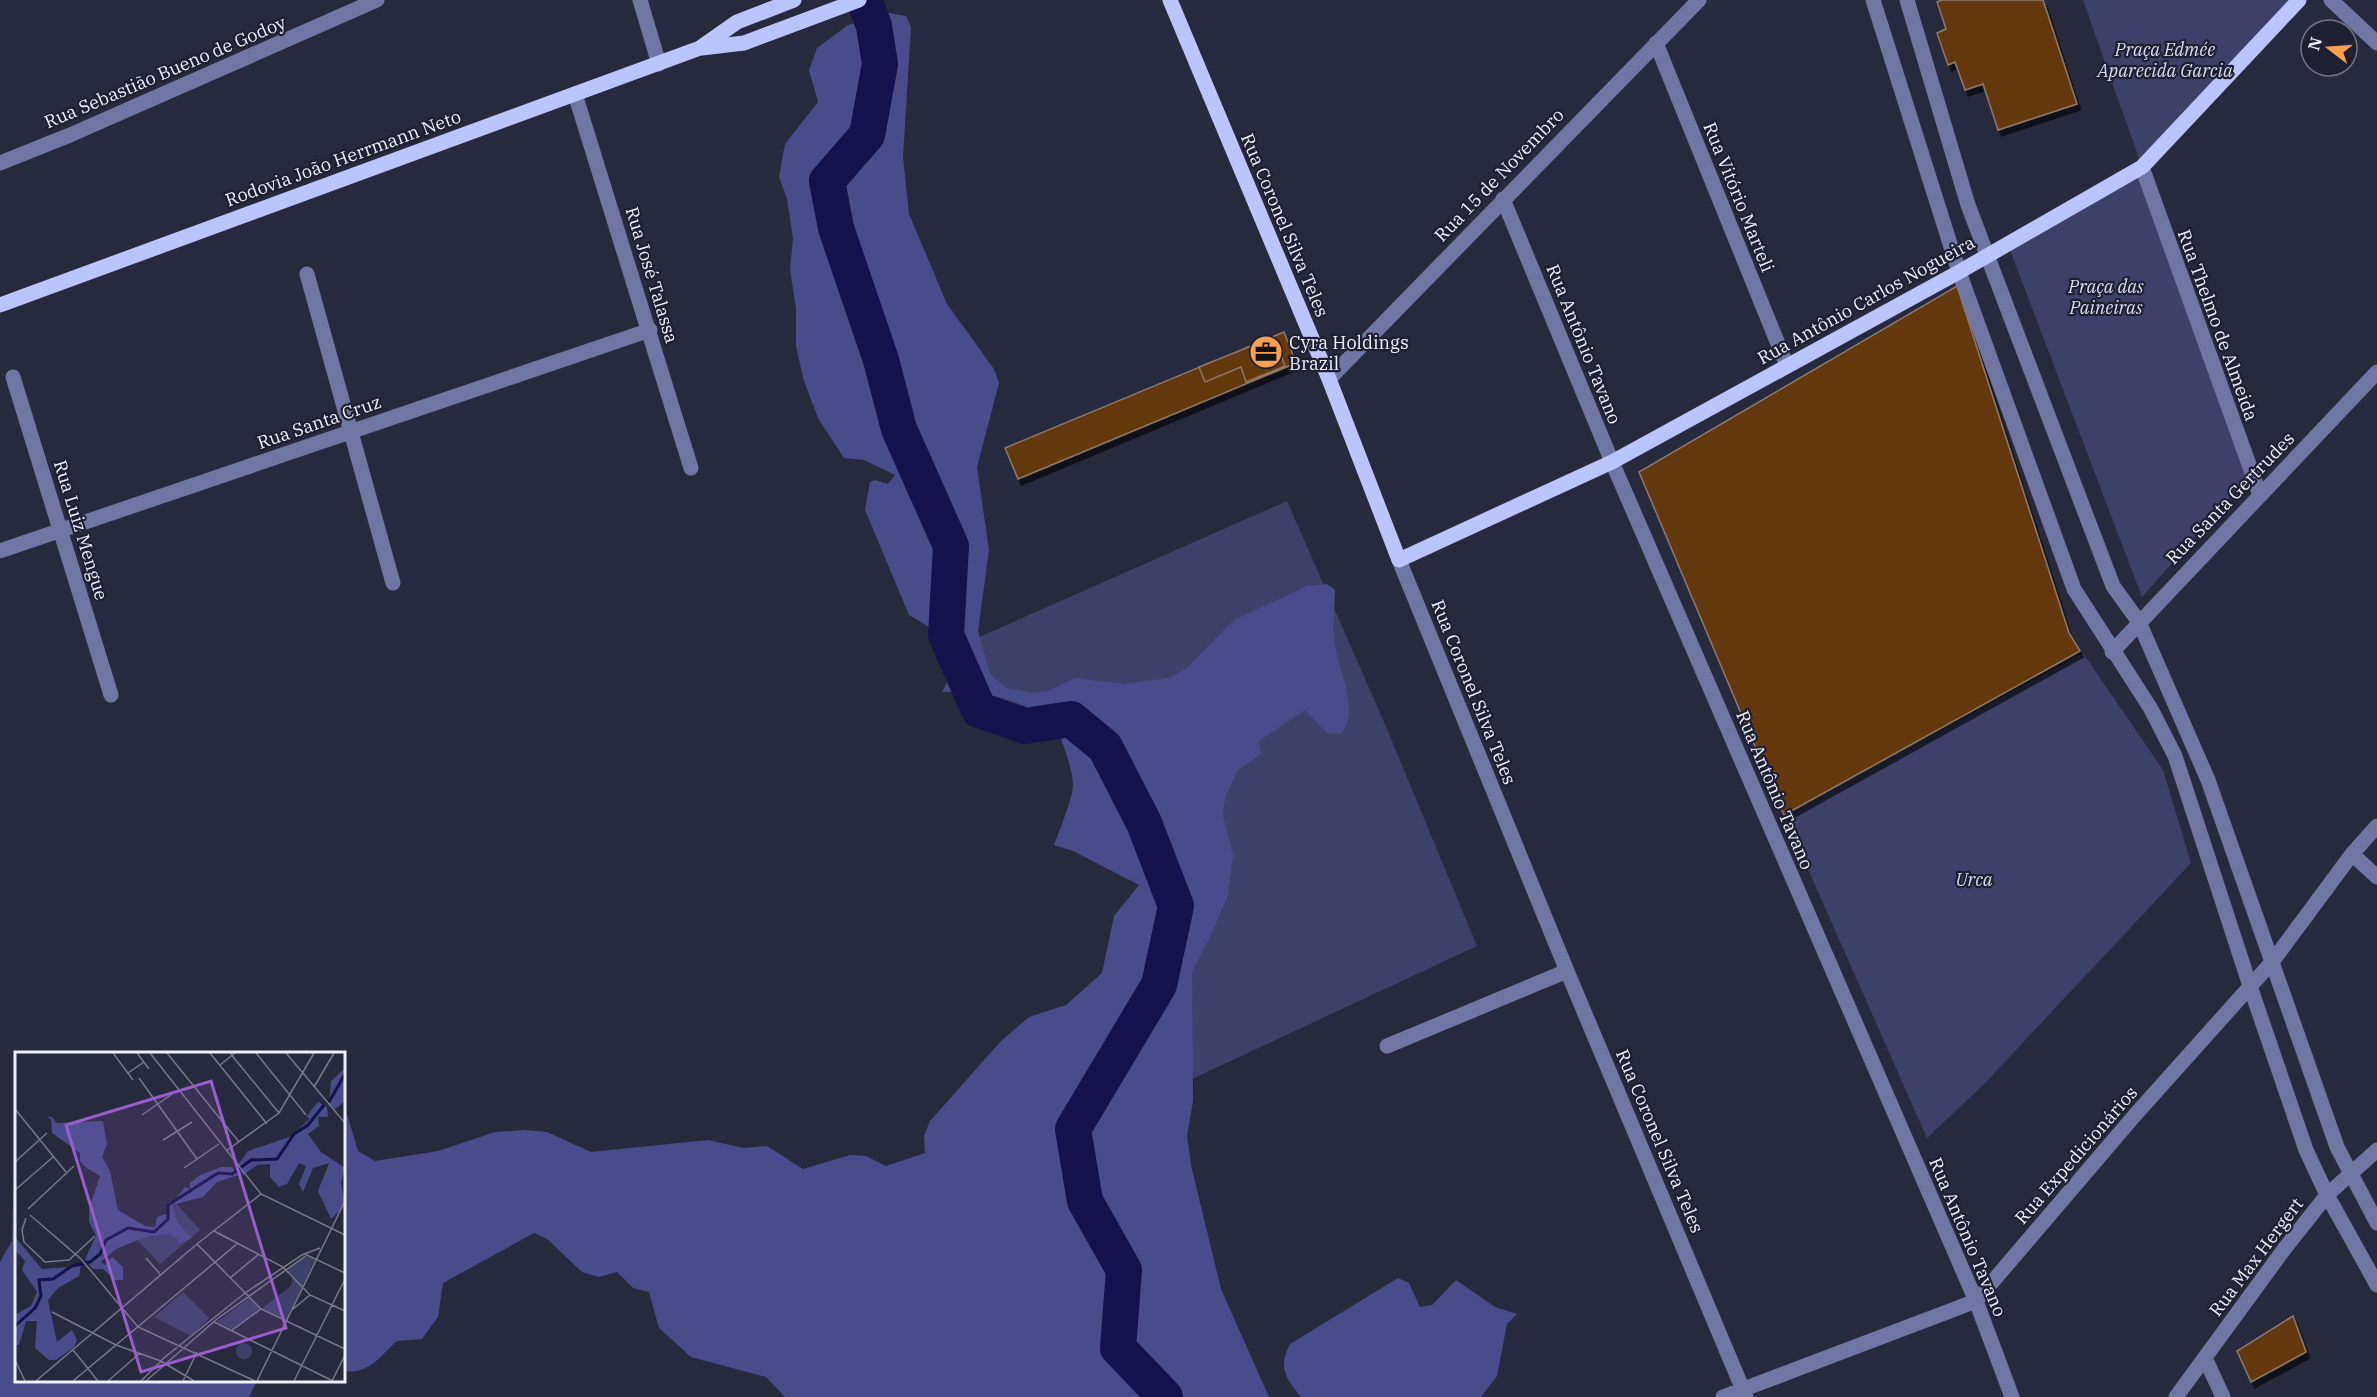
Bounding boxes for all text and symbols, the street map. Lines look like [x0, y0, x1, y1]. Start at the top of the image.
street label: Rua Sebastião Bueno de Godoy [41, 10, 290, 133]
north arrow [2299, 18, 2359, 78]
text: N [2303, 35, 2326, 53]
park label: Praça Edmée Aparecida Garcia [2096, 38, 2233, 82]
street label: Rua 15 de Novembro [1429, 103, 1569, 247]
street label: Rodovia João Herrmann Neto [222, 105, 464, 211]
street label: Rua Vitório Marteli [1698, 119, 1780, 276]
street label: Rua Coronel Silva Teles [1236, 130, 1334, 320]
street label: Rua José Talassa [620, 204, 684, 346]
street label: Rua Thelmo de Almeida [2173, 226, 2263, 424]
street label: Rua Antônio Carlos Nogueira [1753, 230, 1979, 369]
street label: Rua Antônio Tavano [1541, 261, 1627, 427]
park label: Praça das Paineiras [2067, 275, 2144, 319]
place label: Cyra Holdings Brazil [1289, 331, 1409, 375]
office icon: Cyra Holdings Brazil [1248, 334, 1284, 370]
street label: Rua Santa Cruz [254, 390, 384, 454]
street label: Rua Santa Gertrudes [2161, 427, 2299, 569]
street label: Rua Luiz Mengue [49, 457, 113, 603]
street label: Rua Coronel Silva Teles [1426, 596, 1522, 788]
street label: Rua Antônio Tavano [1731, 707, 1819, 873]
park label: Urca [1955, 868, 1993, 891]
street label: Rua Coronel Silva Teles [1611, 1046, 1709, 1236]
inset map [15, 1052, 345, 1382]
street label: Rua Expedicionários [2010, 1081, 2142, 1229]
street label: Rua Antônio Tavano [1924, 1154, 2012, 1320]
street label: Rua Max Hergert [2204, 1193, 2308, 1321]

